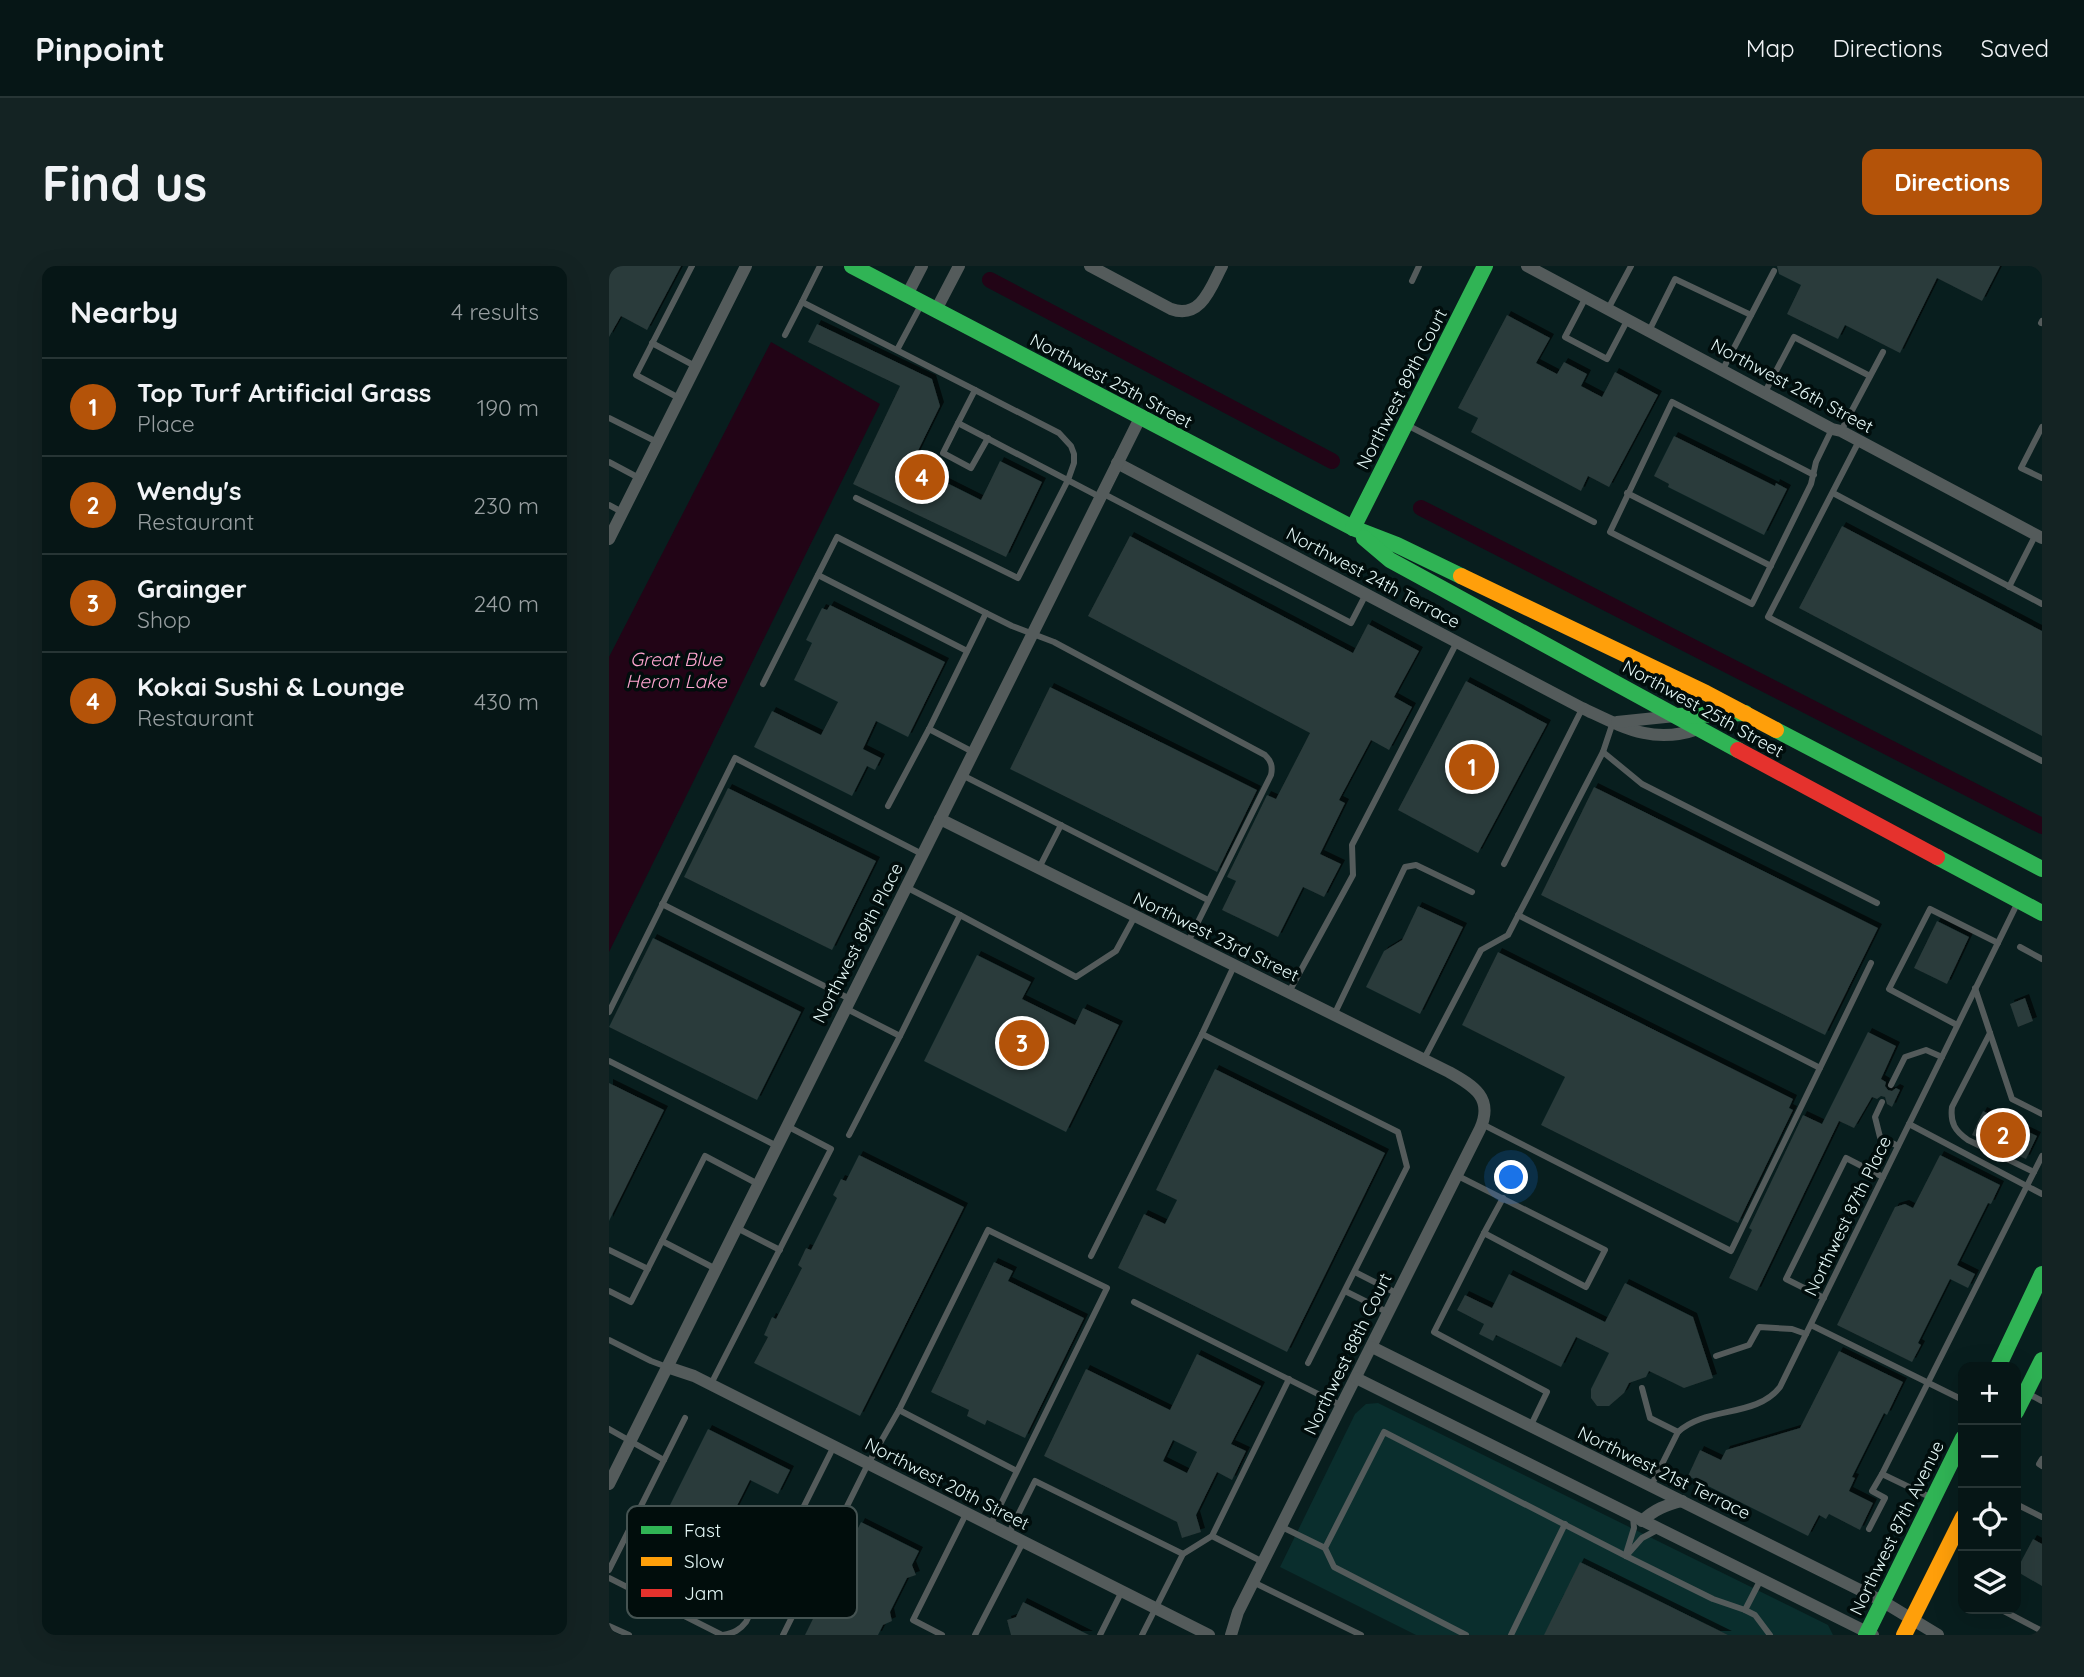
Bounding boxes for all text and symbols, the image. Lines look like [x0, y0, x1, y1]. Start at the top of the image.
text: Pinpoint [35, 28, 165, 69]
text: Map [1746, 33, 1795, 63]
text: Directions [1833, 33, 1943, 63]
text: Saved [1981, 33, 2049, 63]
button: Directions [1862, 149, 2042, 215]
text: Find us [42, 152, 207, 213]
text: Nearby [70, 293, 178, 331]
text: 4 results [451, 297, 539, 326]
street label: Northwest 89th Court [1351, 305, 1452, 473]
street label: Northwest 25th Street [1026, 328, 1196, 433]
street label: Northwest 26th Street [1707, 333, 1877, 438]
text: Top Turf Artificial Grass [137, 376, 431, 409]
text: 1 [89, 393, 97, 422]
text: 190 m [477, 393, 539, 422]
text: Place [137, 409, 195, 438]
pin: 4 [899, 451, 945, 503]
text: Wendy's [137, 474, 242, 507]
text: 2 [86, 491, 100, 520]
text: 230 m [473, 491, 539, 520]
text: Restaurant [137, 507, 254, 536]
street label: Northwest 24th Terrace [1282, 522, 1464, 633]
text: Grainger [137, 572, 247, 605]
text: 3 [87, 589, 99, 618]
text: 240 m [474, 589, 539, 618]
text: Shop [137, 605, 191, 634]
water label: Great Blue Heron Lake [625, 647, 728, 693]
street label: Northwest 25th Street [1619, 655, 1788, 762]
text: Kokai Sushi & Lounge [137, 670, 405, 703]
text: 4 [86, 687, 100, 716]
text: 430 m [474, 687, 539, 716]
text: Restaurant [137, 703, 254, 732]
pin: 1 [1449, 741, 1495, 793]
street label: Northwest 89th Place [807, 859, 908, 1027]
street label: Northwest 23rd Street [1130, 886, 1303, 987]
pin: 3 [999, 1017, 1045, 1069]
pin: 2 [1980, 1109, 2026, 1161]
street label: Northwest 87th Place [1799, 1132, 1896, 1300]
your location [1494, 1160, 1528, 1194]
street label: Northwest 88th Court [1298, 1269, 1397, 1438]
map controls [1958, 1362, 2021, 1614]
button: + [1958, 1362, 2021, 1425]
street label: Northwest 21st Terrace [1574, 1421, 1754, 1524]
button: − [1958, 1425, 2021, 1488]
street label: Northwest 20th Street [861, 1432, 1033, 1535]
street label: Northwest 87th Avenue [1844, 1437, 1949, 1619]
button: locate [1958, 1488, 2021, 1551]
legend [627, 1506, 857, 1618]
text: Fast [684, 1518, 721, 1542]
text: Slow [684, 1549, 725, 1573]
button: layers [1958, 1551, 2021, 1614]
text: Jam [684, 1581, 724, 1605]

